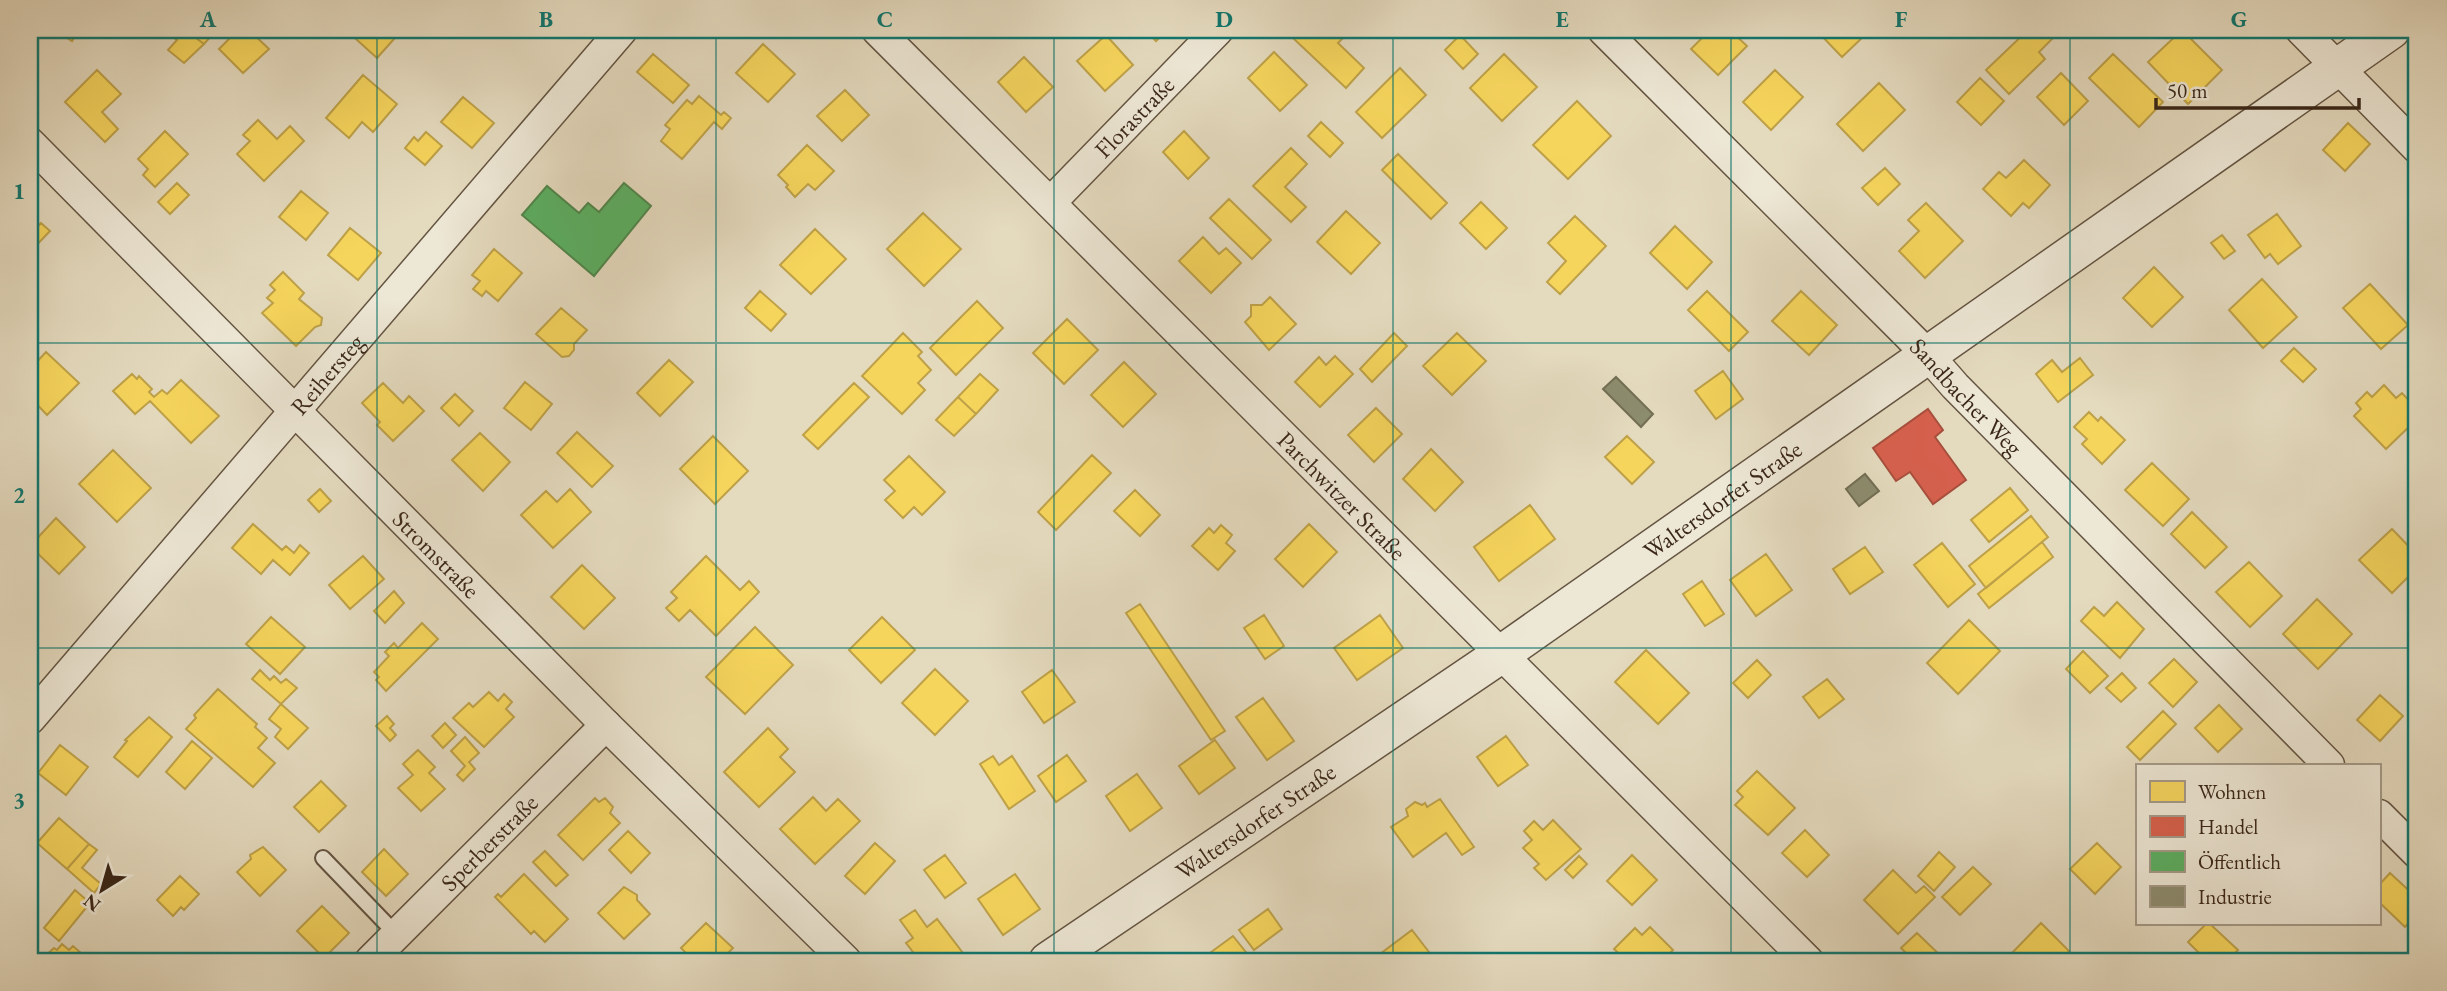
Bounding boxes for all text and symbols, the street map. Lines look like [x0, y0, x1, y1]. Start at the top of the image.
text: A [199, 4, 217, 34]
text: B [539, 4, 553, 34]
text: C [877, 4, 893, 34]
text: D [1215, 4, 1233, 34]
text: E [1555, 4, 1569, 34]
text: F [1895, 4, 1908, 34]
text: G [2231, 4, 2247, 34]
scale bar [2156, 66, 2360, 110]
street label: Florastraße [1087, 69, 1181, 164]
text: 50 m [2167, 77, 2208, 104]
text: 1 [13, 176, 25, 206]
street label: Reihersteg [283, 326, 370, 421]
street label: Sandbacher Weg [1904, 331, 2030, 462]
street label: Parchwitzer Straße [1271, 424, 1413, 566]
street label: Waltersdorfer Straße [1637, 433, 1807, 566]
text: 2 [13, 480, 25, 510]
street label: Stromstraße [386, 503, 487, 604]
street label: Waltersdorfer Straße [1169, 756, 1341, 886]
legend [2136, 764, 2380, 925]
text: Wohnen [2198, 778, 2266, 805]
text: 3 [13, 785, 25, 815]
street label: Sperberstraße [434, 787, 544, 897]
text: Handel [2198, 813, 2258, 840]
text: Öffentlich [2198, 848, 2281, 875]
north arrow [66, 855, 136, 925]
text: Industrie [2198, 883, 2272, 910]
text: N [78, 888, 106, 918]

